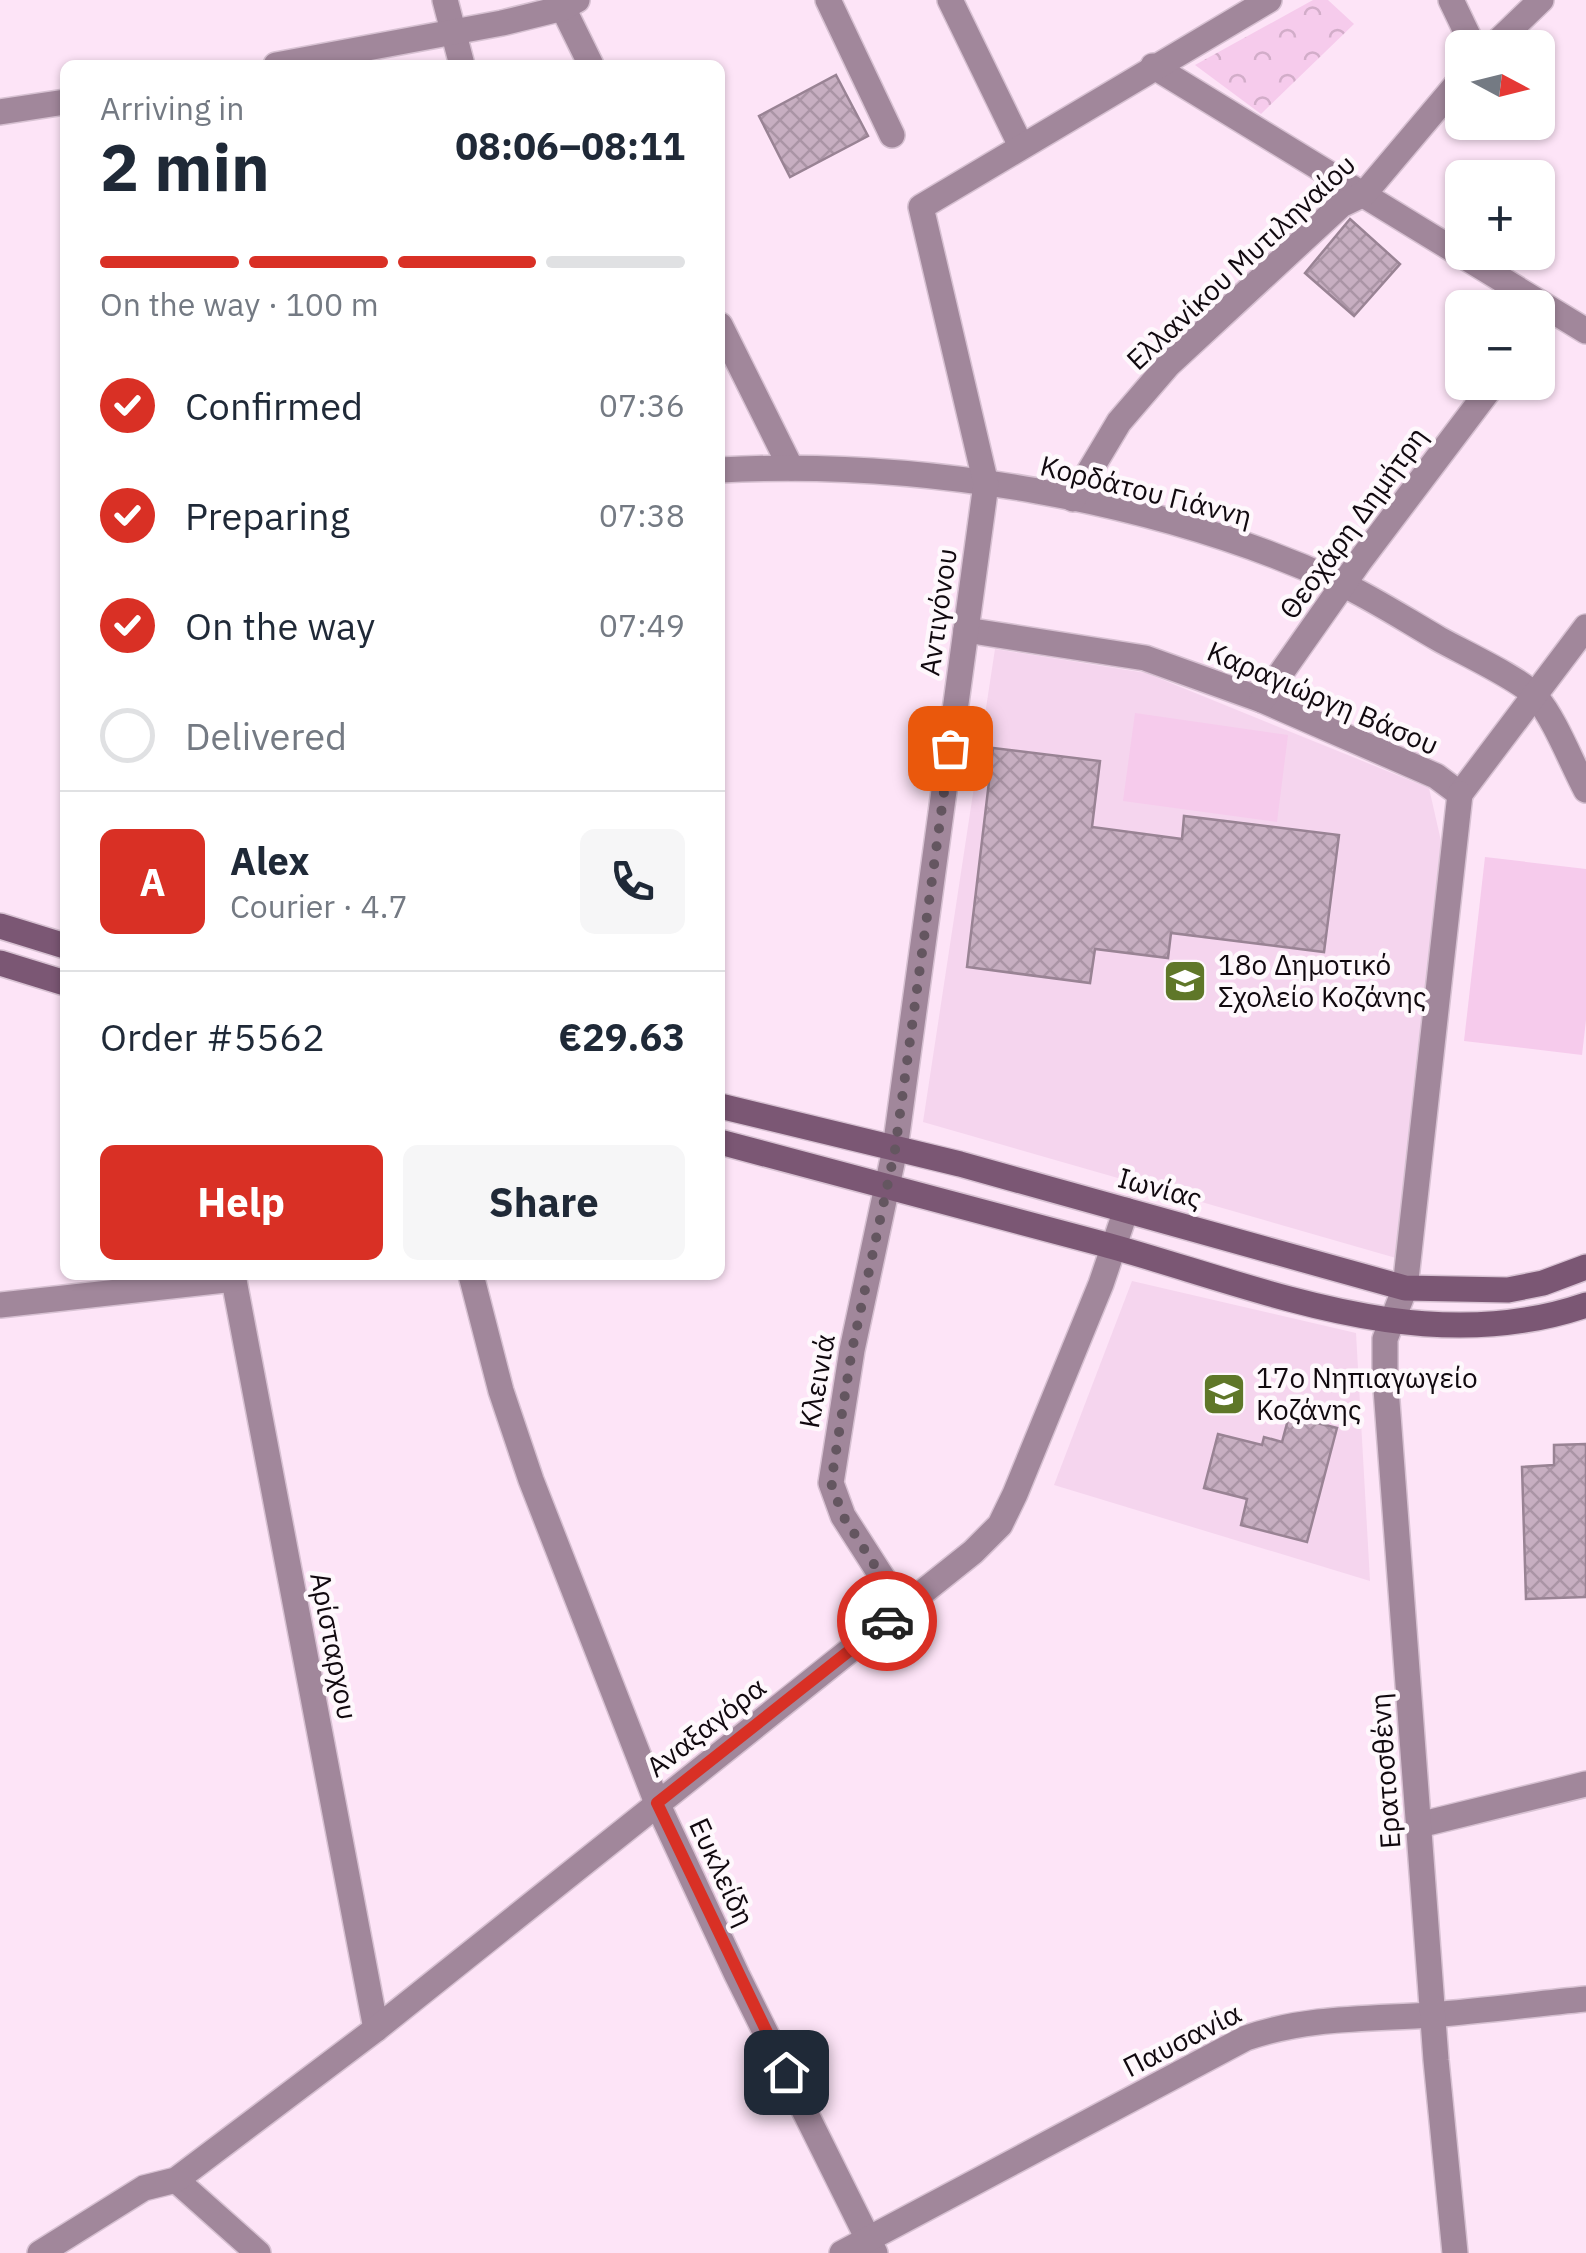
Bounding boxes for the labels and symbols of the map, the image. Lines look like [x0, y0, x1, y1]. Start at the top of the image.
north arrow [1445, 30, 1555, 140]
street label: Ελλανίκου Μυτιληναίου [1118, 146, 1363, 378]
street label: Θεοχάρη Δημήτρη [1270, 419, 1435, 626]
street label: Κορδάτου Γιάννη [1037, 446, 1256, 535]
street label: Αντιγόνου [910, 546, 965, 678]
street label: Καραγιώργη Βάσου [1202, 632, 1444, 763]
pin [908, 706, 993, 791]
place label: 18ο Δημοτικό Σχολείο Κοζάνης [1218, 946, 1427, 1015]
school or university icon: 18ο Δημοτικό Σχολείο Κοζάνης [1162, 958, 1208, 1004]
street label: Ιωνίας [1114, 1159, 1206, 1216]
street label: Κλεινιά [790, 1331, 843, 1431]
place label: 17ο Νηπιαγωγείο Κοζάνης [1256, 1359, 1478, 1428]
school or university icon: 17ο Νηπιαγωγείο Κοζάνης [1201, 1371, 1247, 1417]
street label: Αρίσταρχου [302, 1569, 367, 1723]
courier [837, 1571, 937, 1671]
street label: Αναξαγόρα [638, 1668, 773, 1785]
street label: Ερατοσθένη [1361, 1692, 1408, 1850]
street label: Ευκλείδη [681, 1812, 764, 1932]
street label: Παυσανία [1116, 1994, 1247, 2085]
pin [744, 2030, 829, 2115]

